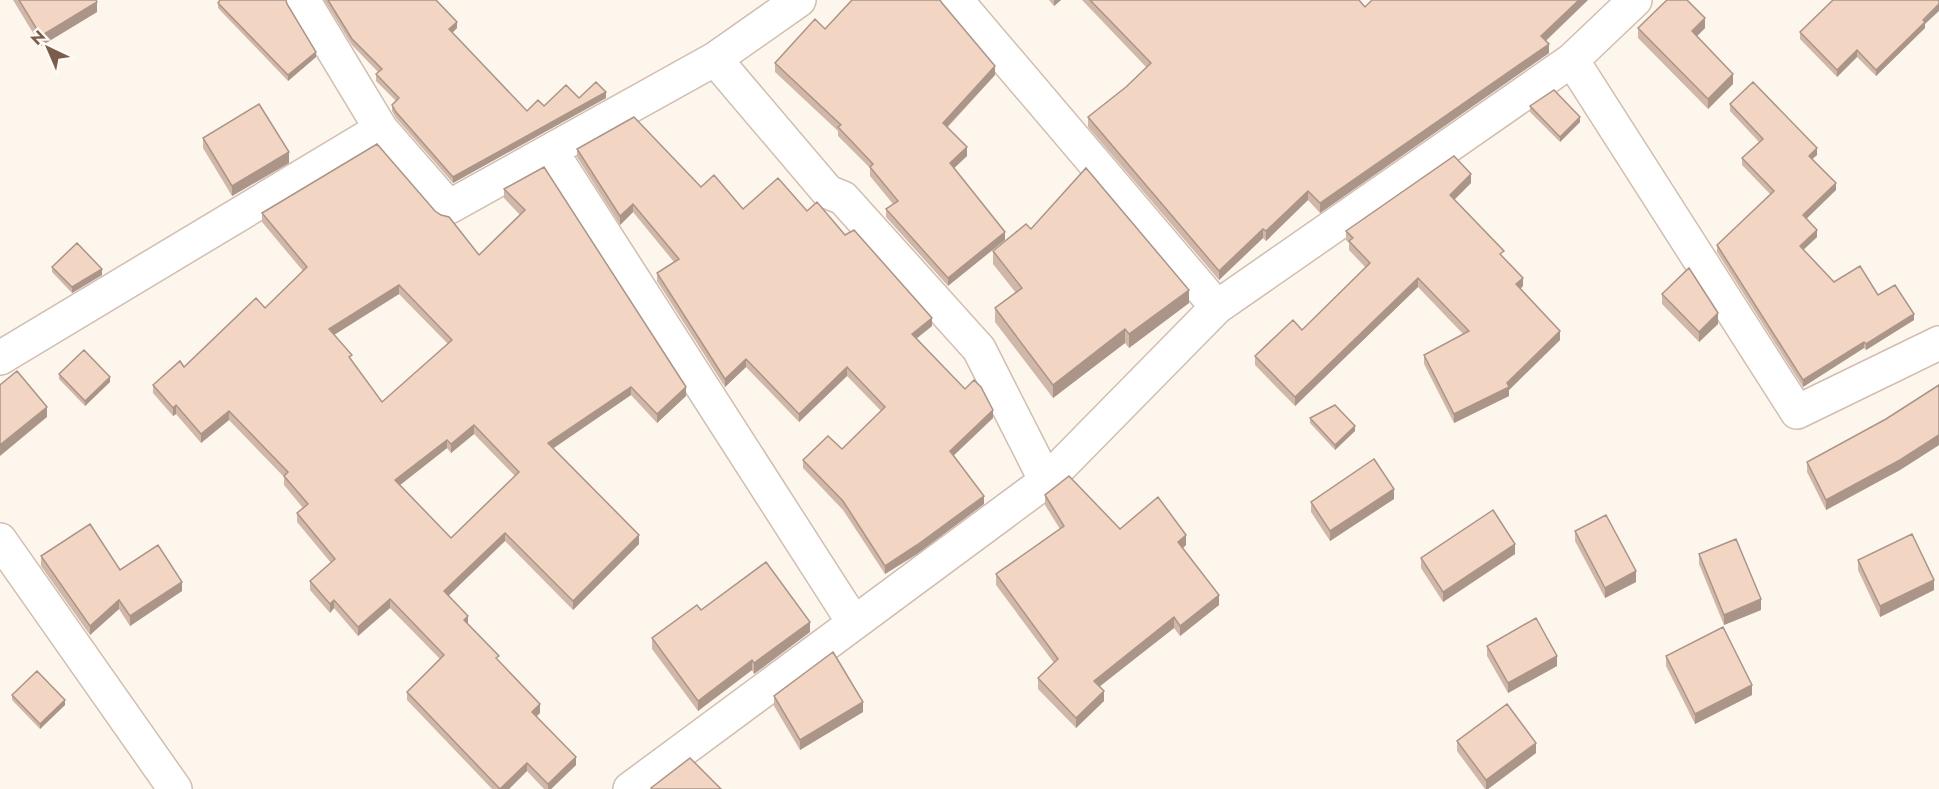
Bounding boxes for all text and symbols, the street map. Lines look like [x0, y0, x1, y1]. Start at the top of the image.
north arrow [18, 18, 78, 78]
text: N [25, 25, 50, 50]

